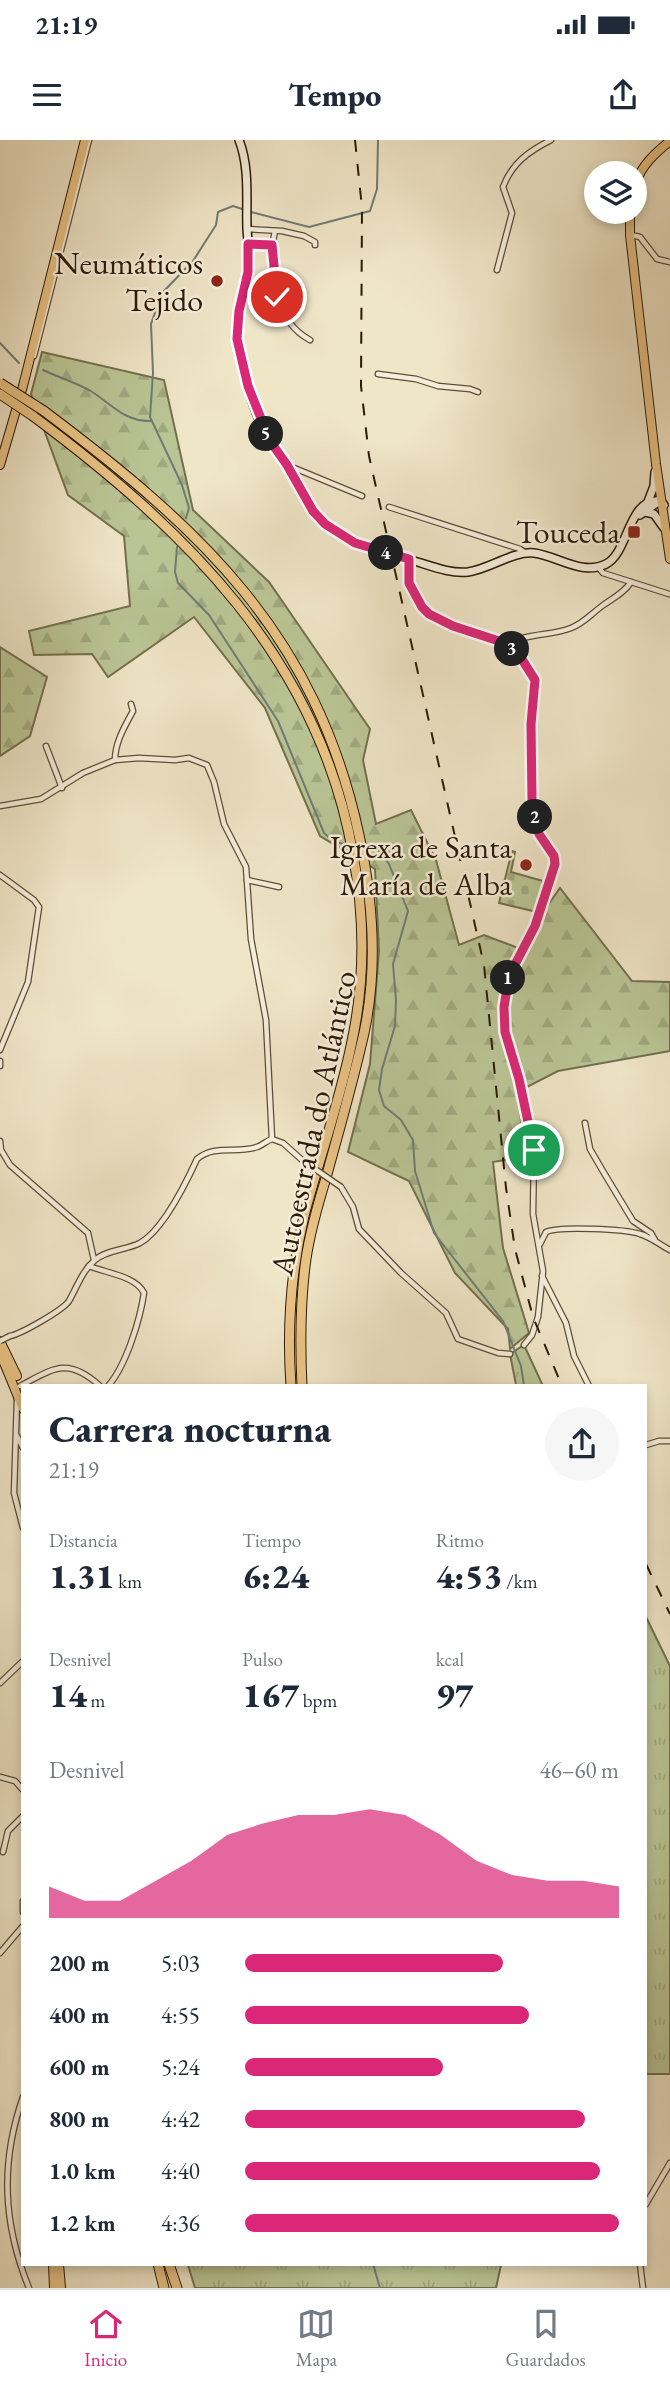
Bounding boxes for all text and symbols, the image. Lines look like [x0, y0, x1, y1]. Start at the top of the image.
text: 21:19 [35, 8, 97, 42]
text: Tempo [289, 74, 381, 116]
icon: menu [28, 76, 66, 114]
icon: share [604, 76, 642, 114]
map controls [584, 161, 647, 224]
button: layers [584, 161, 647, 224]
place label: Neumáticos Tejido [54, 242, 203, 321]
pin [247, 267, 307, 327]
marker: Neumáticos Tejido [209, 273, 225, 289]
icon: check [258, 278, 296, 316]
pin: 5 [248, 416, 284, 452]
text: 5 [260, 421, 271, 446]
place label: Touceda [516, 511, 620, 553]
marker: Touceda [626, 524, 642, 540]
pin: 4 [368, 536, 404, 570]
text: 4 [380, 540, 391, 565]
pin: 3 [494, 631, 530, 666]
text: 3 [506, 636, 517, 661]
pin: 2 [518, 800, 552, 834]
text: 2 [529, 804, 540, 829]
place label: Igrexa de Santa María de Alba [330, 826, 512, 905]
marker: Igrexa de Santa María de Alba [518, 857, 534, 873]
pin: 1 [490, 960, 526, 996]
text: 1 [502, 965, 513, 990]
street label: Autoestrada do Atlántico [260, 967, 366, 1280]
pin [504, 1120, 564, 1180]
icon: arrive [515, 1131, 553, 1169]
text: Carrera nocturna [49, 1404, 331, 1453]
button: share [545, 1407, 619, 1481]
text: 21:19 [49, 1455, 99, 1485]
text: Distancia [49, 1528, 118, 1553]
text: Tiempo [242, 1528, 301, 1553]
text: Ritmo [436, 1528, 484, 1553]
text: 1.31 [49, 1553, 115, 1598]
text: 6:24 [242, 1553, 309, 1598]
text: 4:53 [436, 1553, 502, 1598]
text: km [115, 1569, 142, 1594]
text: /km [502, 1569, 538, 1594]
text: Desnivel [49, 1647, 111, 1672]
text: Pulso [242, 1647, 283, 1672]
text: kcal [436, 1647, 464, 1672]
text: 14 [49, 1672, 87, 1717]
text: 167 [242, 1672, 299, 1717]
text: 97 [436, 1672, 473, 1717]
text: m [87, 1688, 105, 1713]
text: bpm [299, 1688, 337, 1713]
text: Desnivel [49, 1755, 125, 1785]
text: 46–60 m [540, 1755, 619, 1785]
text: 200 m [49, 1948, 110, 1978]
text: 5:03 [161, 1948, 200, 1978]
text: 400 m [49, 2000, 110, 2030]
text: 4:55 [161, 2000, 200, 2030]
text: 600 m [49, 2052, 110, 2082]
text: 5:24 [161, 2052, 200, 2082]
text: 800 m [49, 2104, 110, 2134]
text: 4:42 [161, 2104, 200, 2134]
text: 1.0 km [49, 2156, 116, 2186]
text: 4:40 [161, 2156, 200, 2186]
text: 1.2 km [49, 2208, 116, 2238]
text: 4:36 [161, 2208, 200, 2238]
tab: Inicio [84, 2305, 127, 2372]
tab: Mapa [296, 2305, 337, 2372]
tab: Guardados [506, 2305, 586, 2372]

